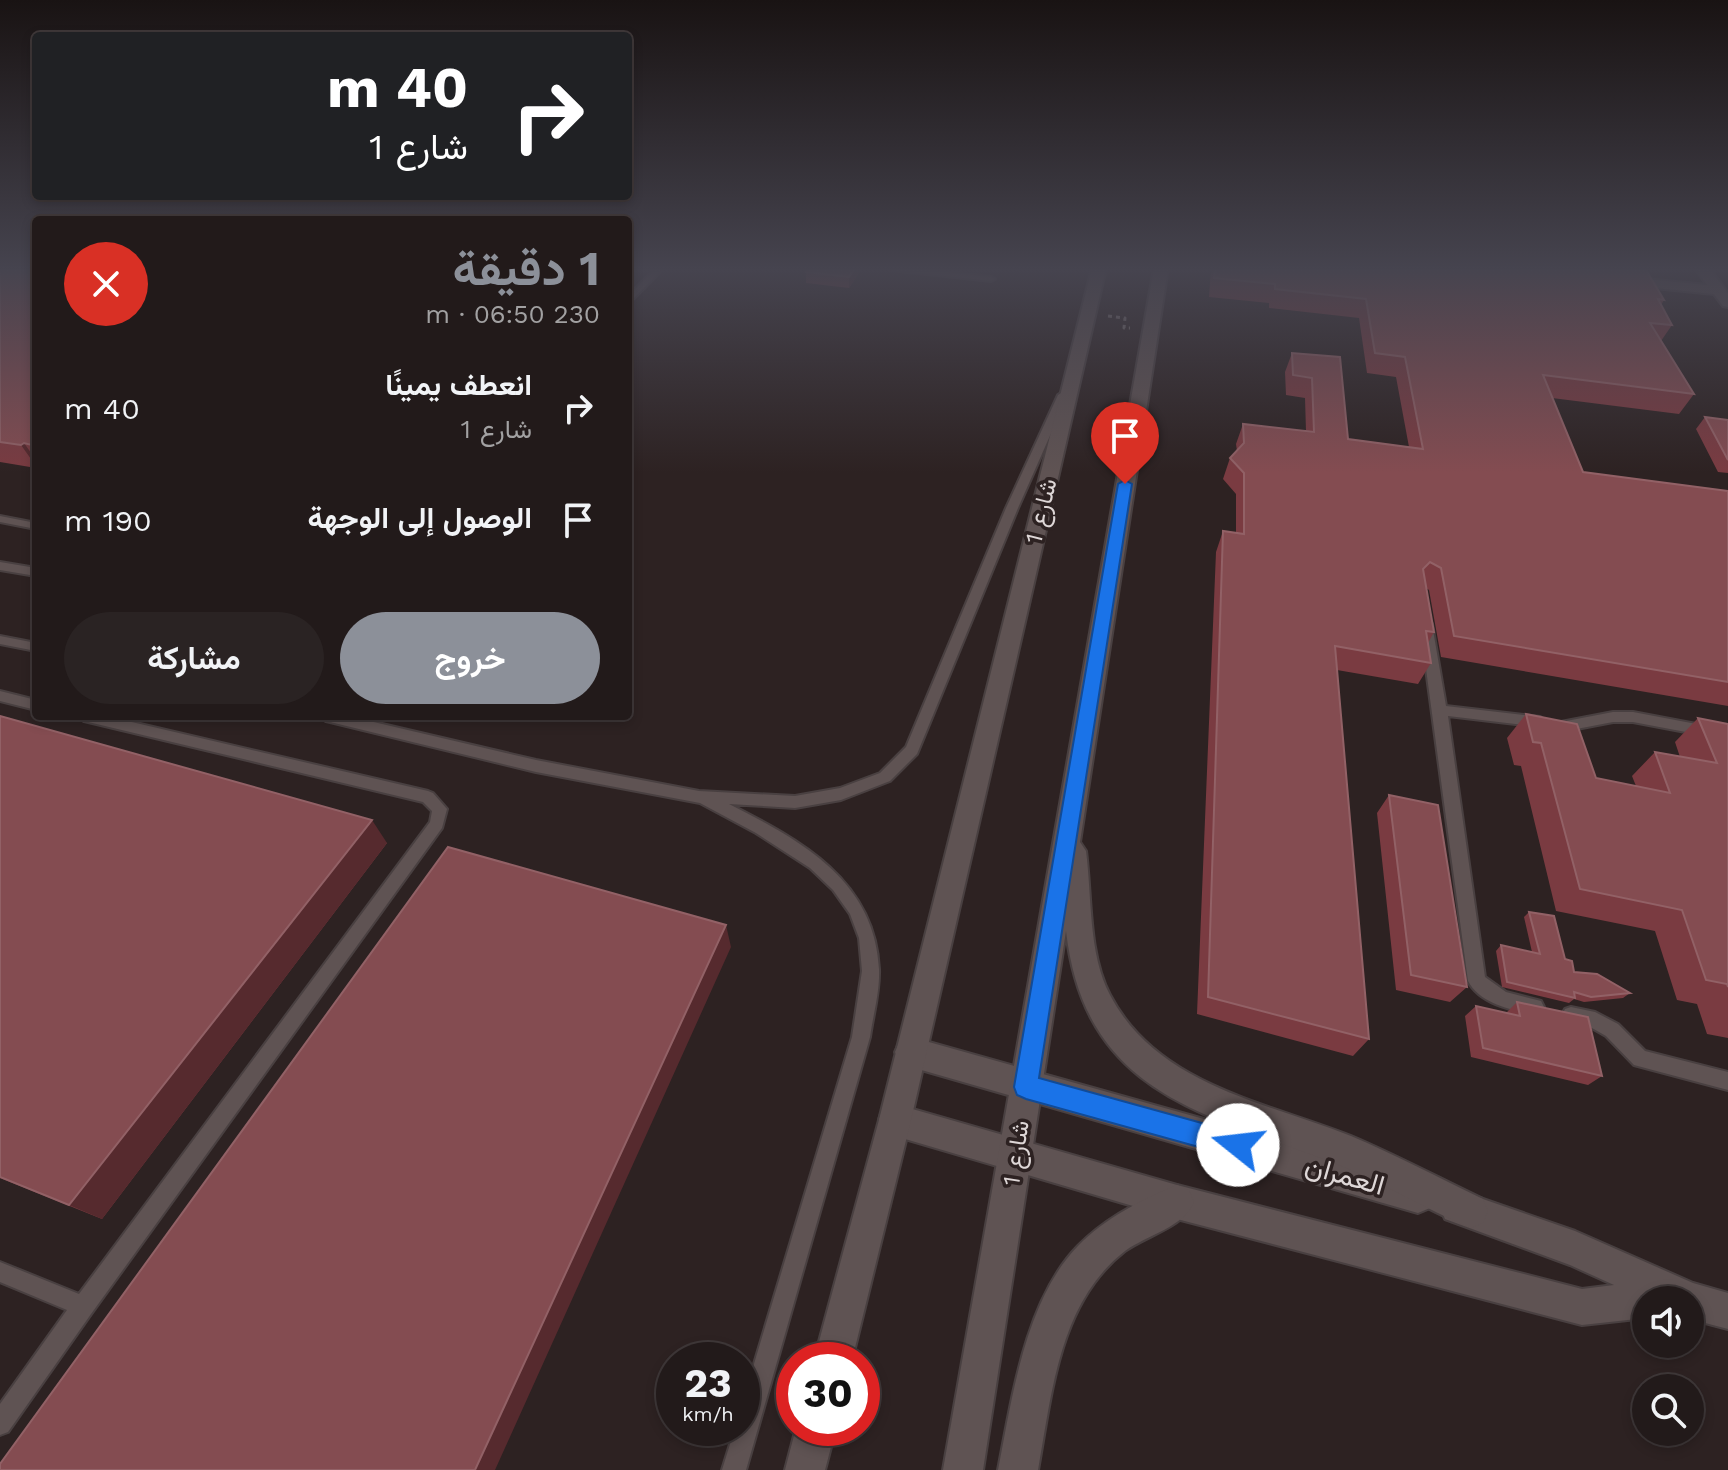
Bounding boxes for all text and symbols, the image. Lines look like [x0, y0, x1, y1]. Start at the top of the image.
text: 40 m [327, 55, 468, 121]
icon: right [496, 64, 600, 168]
text: شارع 1 [369, 126, 468, 168]
text: 1 دقيقة [452, 240, 600, 297]
button: close [64, 242, 148, 326]
text: 230 m · 06:50 [425, 299, 600, 329]
text: انعطف يمينًا [385, 367, 532, 402]
icon: right [556, 386, 600, 430]
text: 40 m [64, 391, 140, 426]
pin [1091, 402, 1159, 484]
text: شارع 1 [461, 414, 532, 444]
icon: arrive [1103, 414, 1147, 458]
street label: شارع 1 [1019, 476, 1064, 547]
icon: arrive [556, 498, 600, 542]
text: الوصول إلى الوجهة [307, 500, 532, 535]
text: 190 m [64, 503, 152, 538]
button: مشاركة [64, 612, 324, 704]
button: خروج [340, 612, 600, 704]
position arrow [1196, 1103, 1280, 1187]
street label: شارع 1 [997, 1118, 1037, 1188]
street label: العمران [1301, 1148, 1388, 1203]
map controls [1632, 1286, 1704, 1446]
button: sound [1632, 1286, 1704, 1358]
speed limit sign: 30 [776, 1342, 880, 1446]
text: 23 [684, 1360, 732, 1407]
button: search [1632, 1374, 1704, 1446]
text: km/h [682, 1402, 734, 1426]

